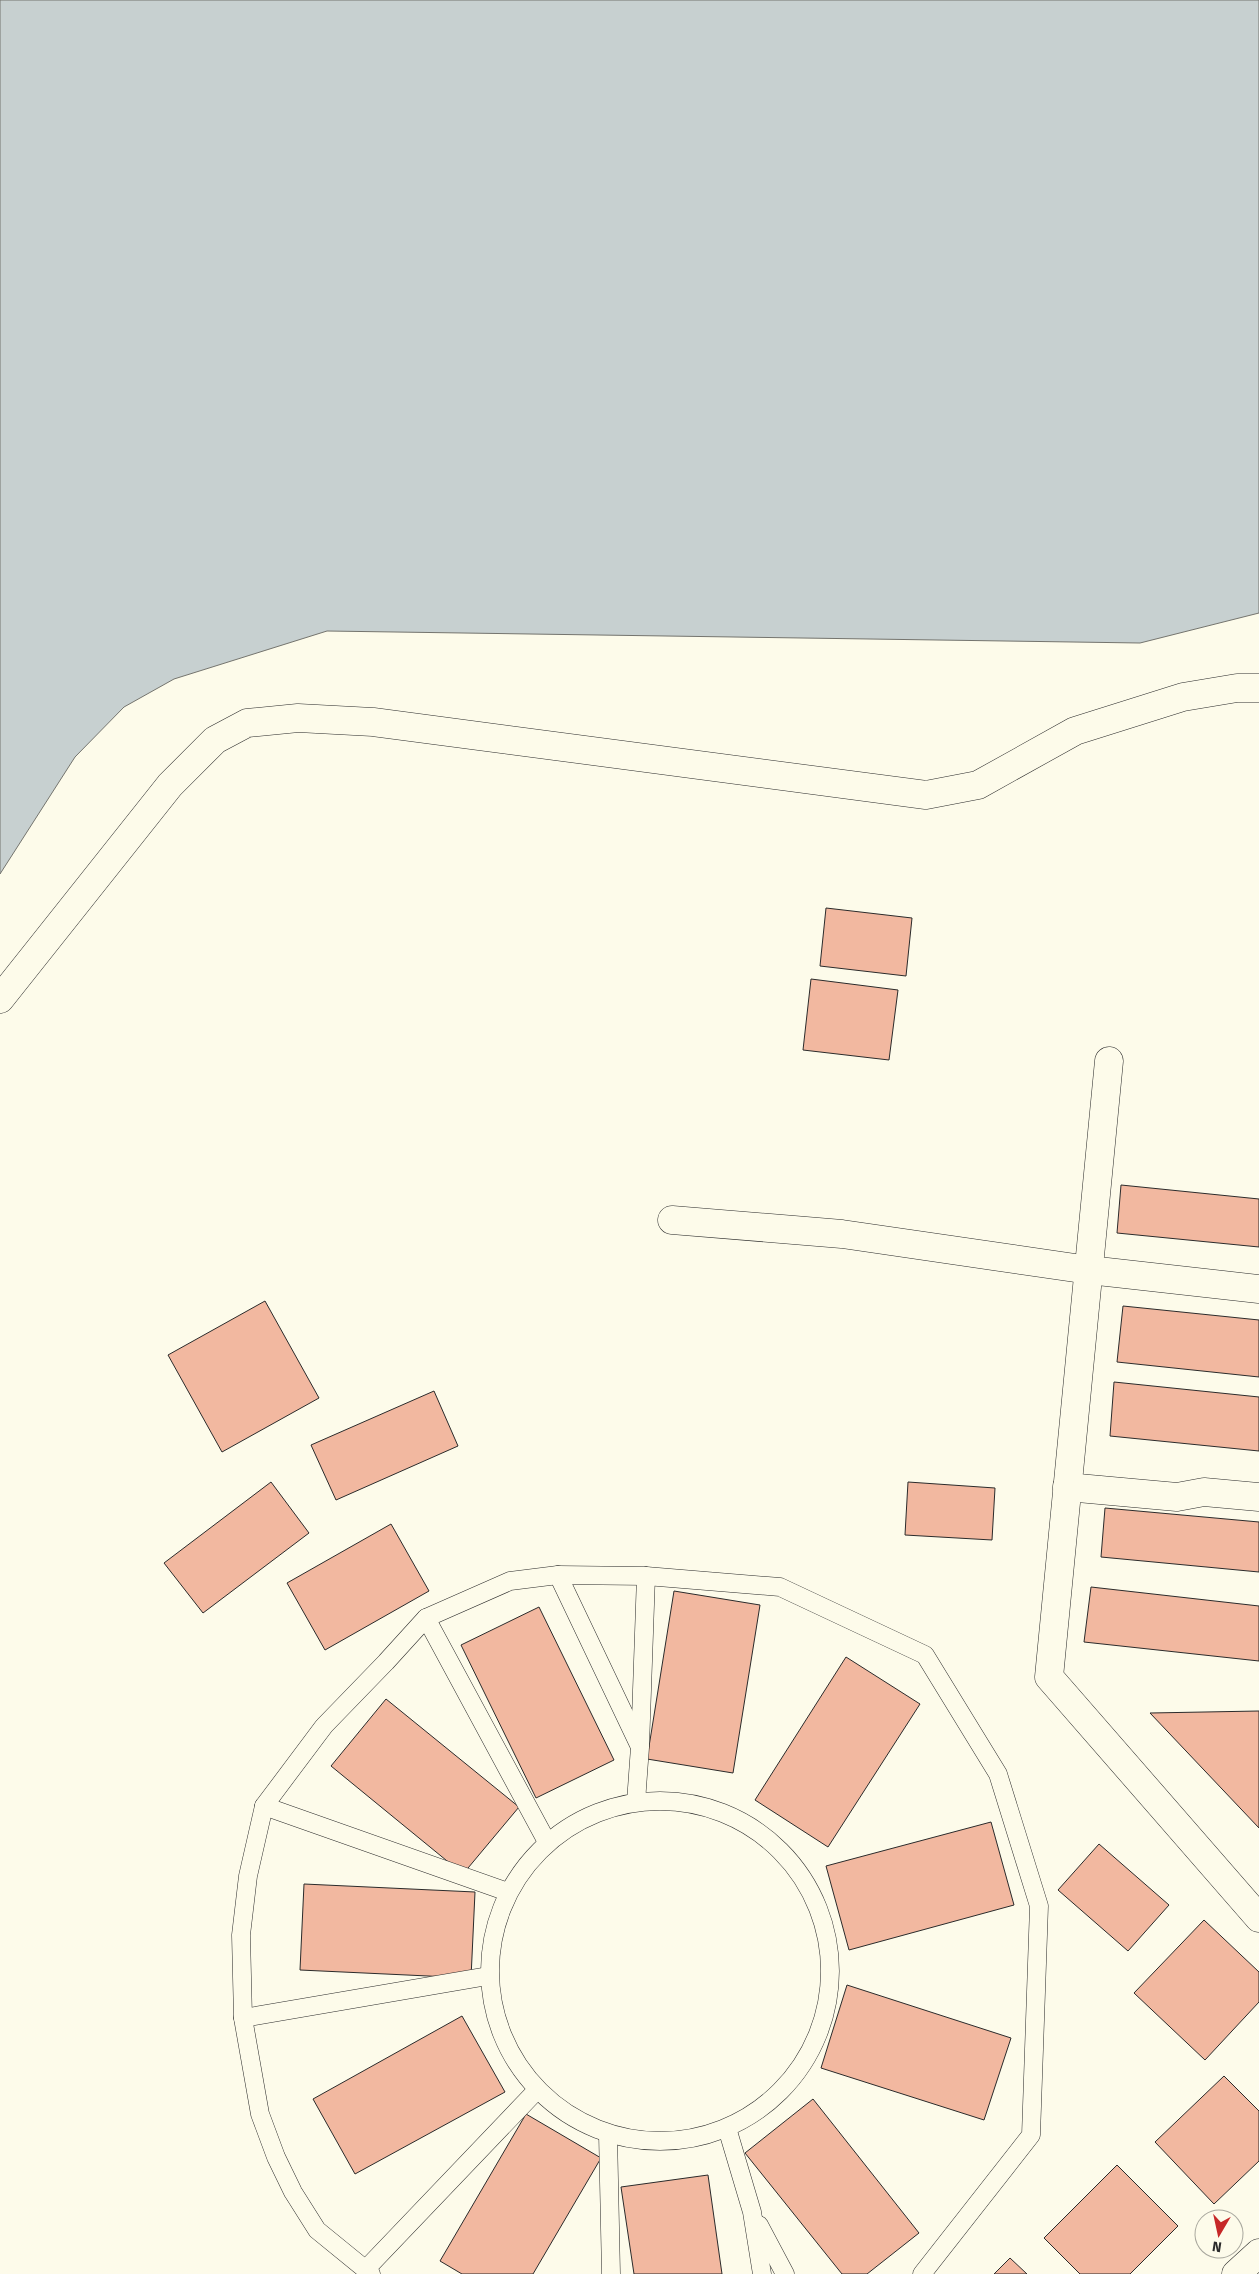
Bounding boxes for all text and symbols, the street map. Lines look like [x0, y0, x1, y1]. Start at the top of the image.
north arrow [1194, 2209, 1244, 2259]
text: N [1211, 2237, 1223, 2255]

